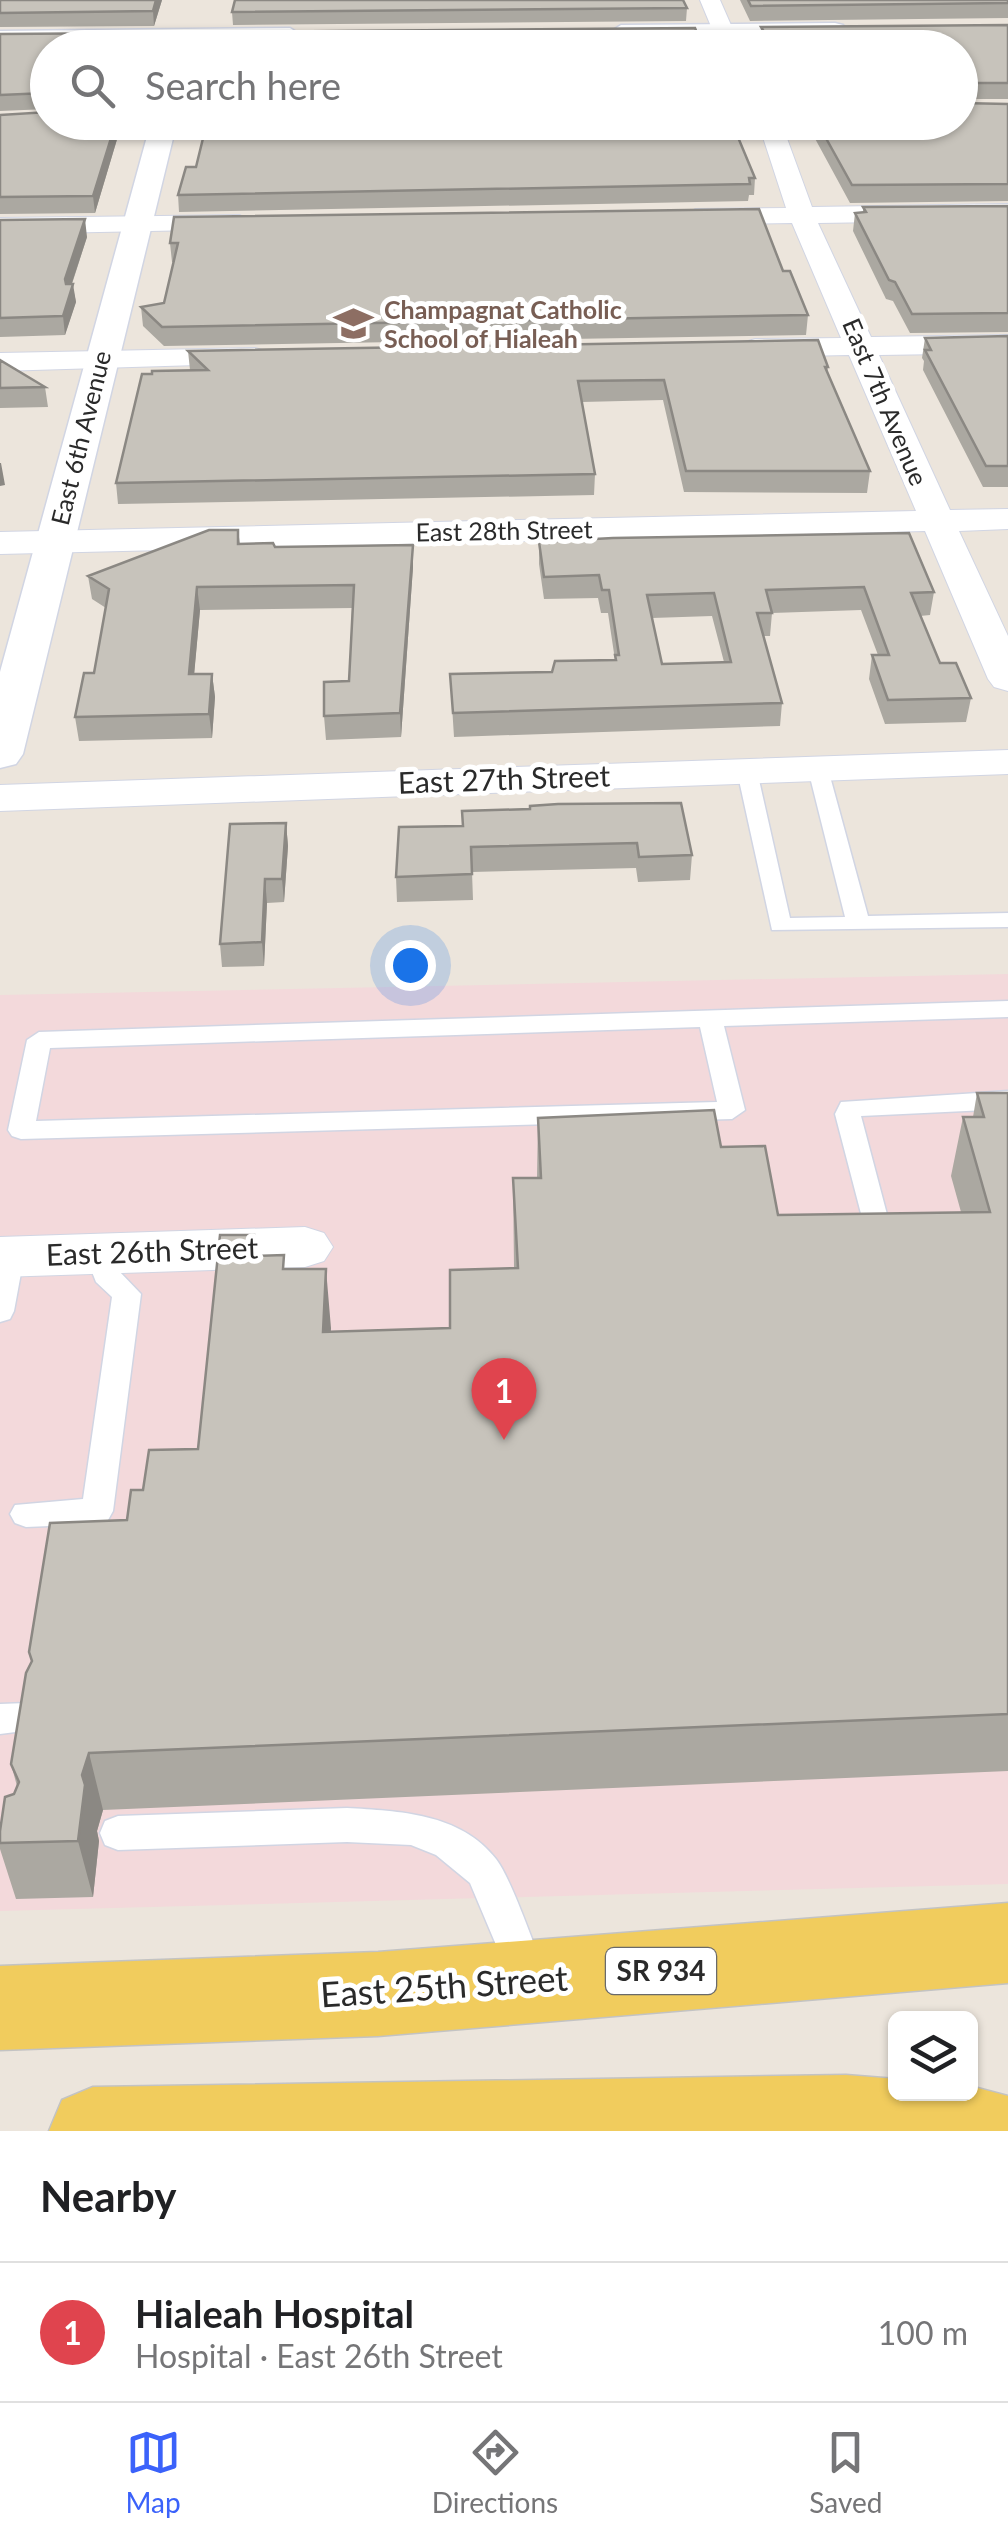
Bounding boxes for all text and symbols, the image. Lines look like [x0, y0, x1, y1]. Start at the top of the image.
search box [30, 30, 978, 140]
icon: search [65, 58, 120, 113]
text: Search here [145, 62, 341, 108]
place label: Champagnat Catholic School of Hialeah [384, 294, 622, 353]
school or university icon: Champagnat Catholic School of Hialeah [333, 303, 375, 345]
street label: East 7th Avenue [837, 314, 935, 490]
street label: East 6th Avenue [44, 347, 116, 528]
street label: East 28th Street [415, 513, 593, 547]
street label: East 27th Street [397, 756, 611, 800]
your location [385, 940, 436, 991]
street label: East 26th Street [45, 1228, 259, 1272]
pin: 1 [472, 1358, 536, 1440]
road number: SR 934 [606, 1948, 716, 1994]
street label: East 25th Street [319, 1955, 569, 2015]
map controls [888, 2011, 978, 2101]
button: layers [888, 2011, 978, 2101]
text: Nearby [40, 2171, 177, 2221]
text: Hialeah Hospital [135, 2290, 414, 2336]
text: 1 [63, 2313, 82, 2352]
text: 100 m [878, 2313, 968, 2352]
text: Hospital · East 26th Street [135, 2336, 503, 2375]
tab: Map [126, 2425, 181, 2519]
tab: Directions [432, 2425, 558, 2519]
tab: Saved [809, 2425, 882, 2519]

